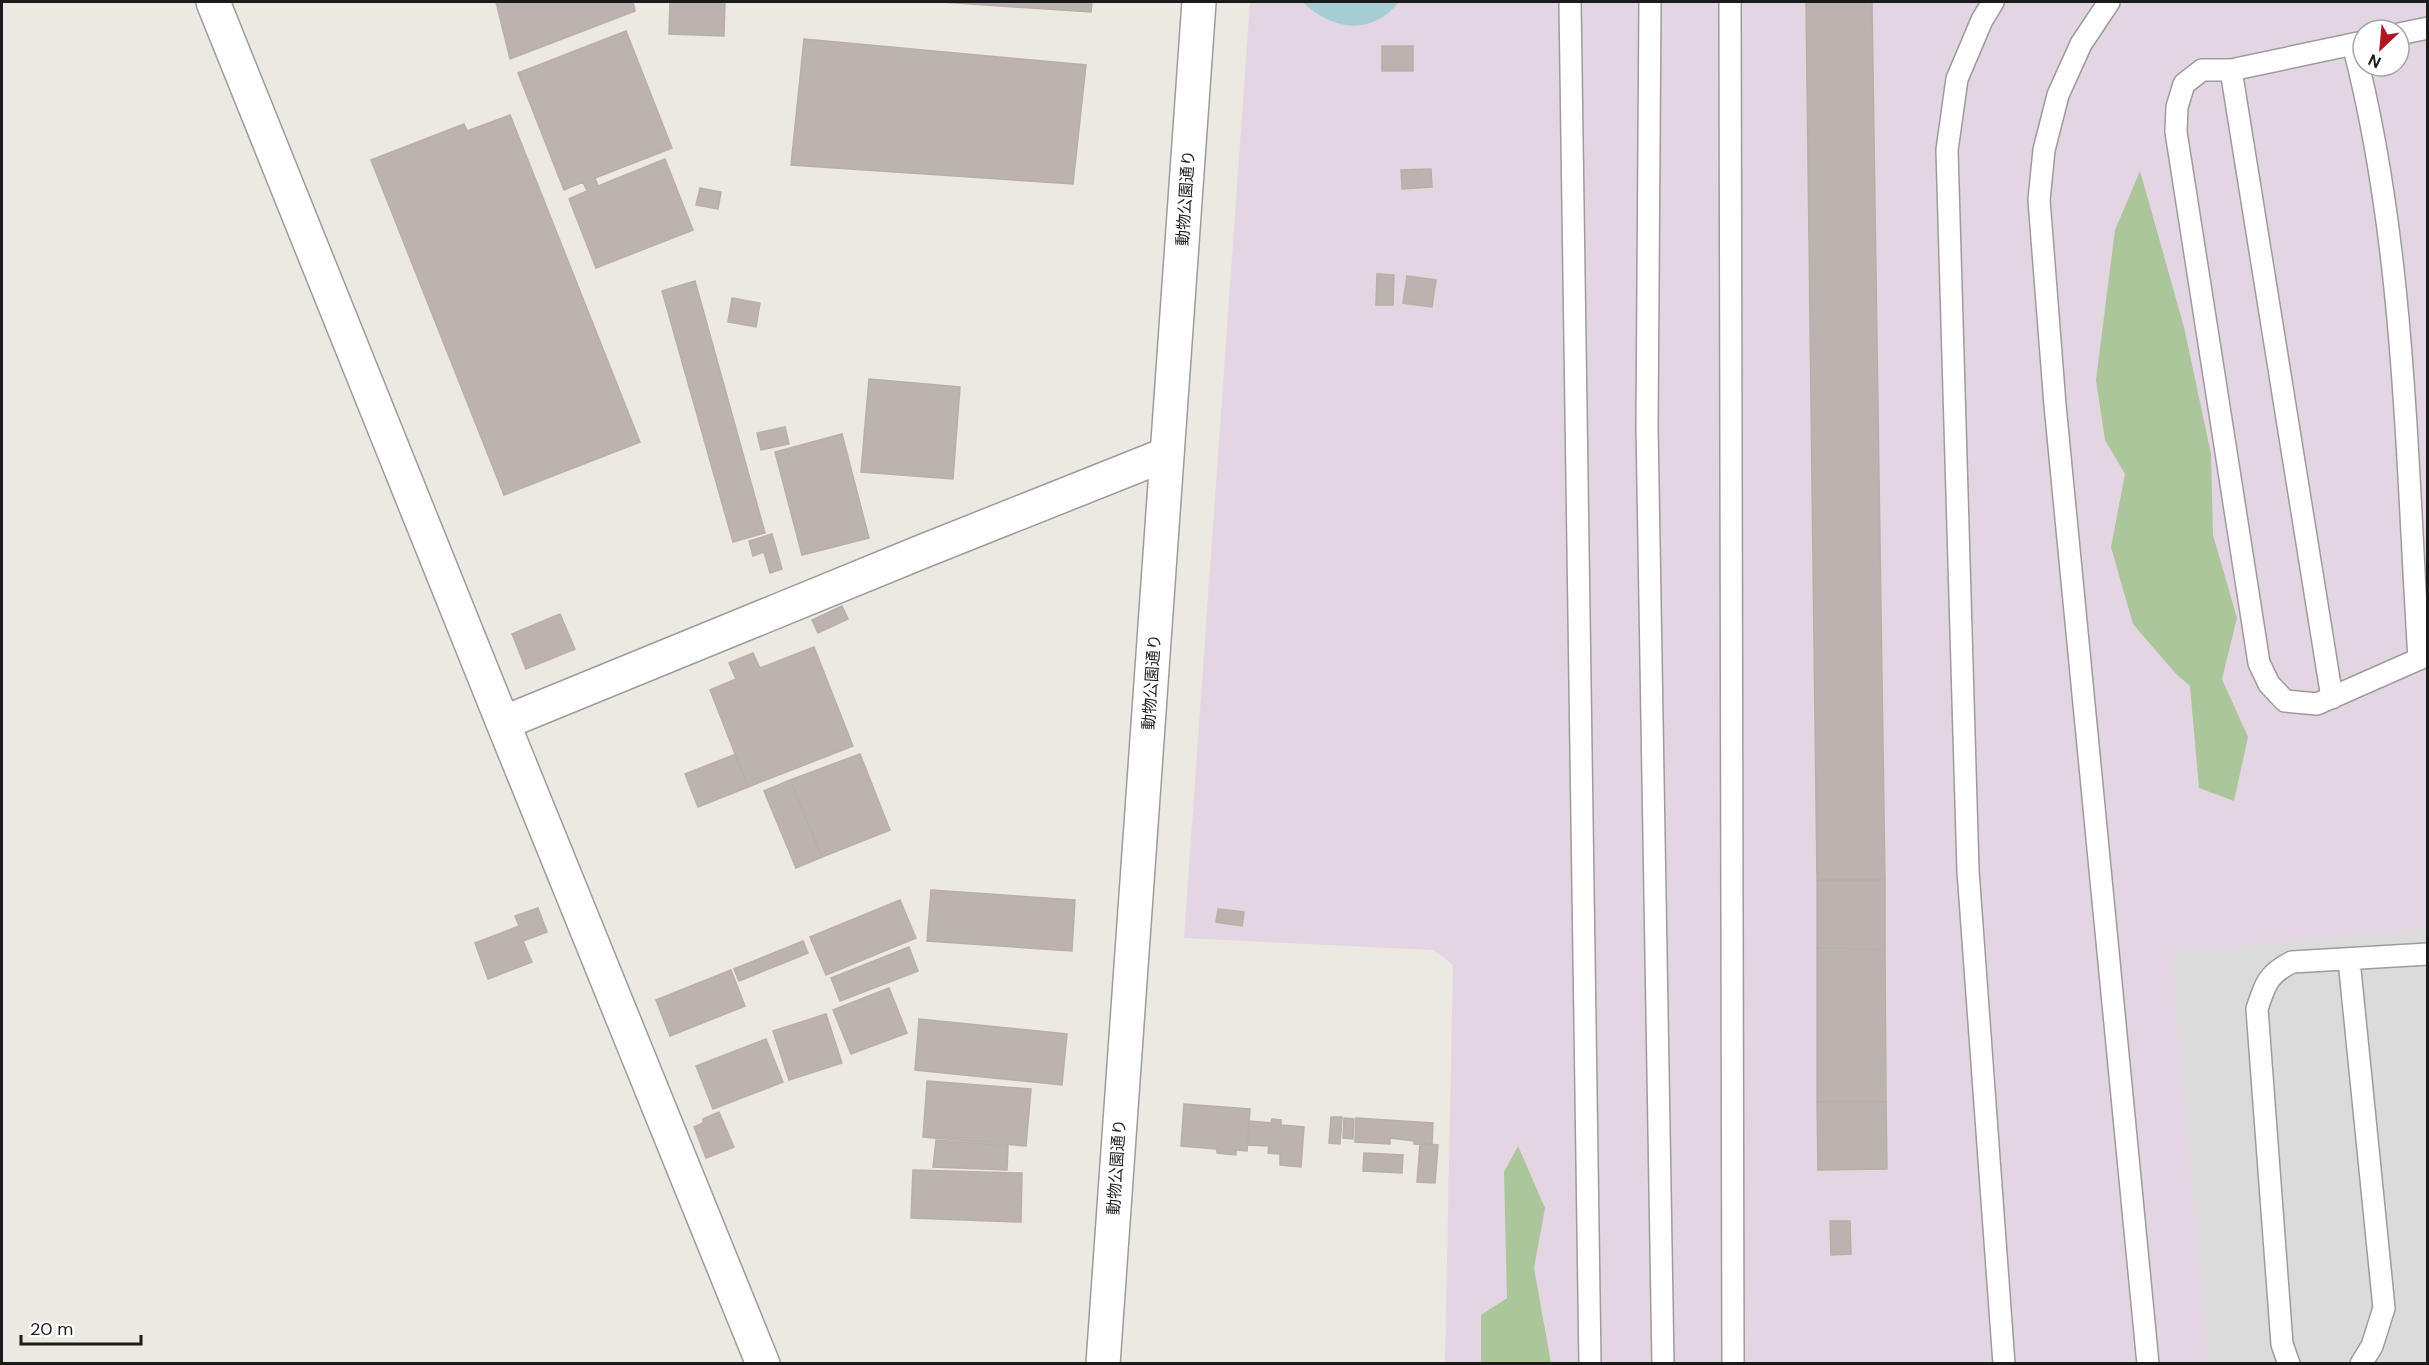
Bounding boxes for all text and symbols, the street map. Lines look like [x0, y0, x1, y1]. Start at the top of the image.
north arrow [2351, 18, 2411, 78]
text: N [2365, 49, 2384, 73]
street label: 動物公園通り [1172, 149, 1199, 247]
street label: 動物公園通り [1138, 633, 1165, 731]
street label: 動物公園通り [1103, 1118, 1130, 1216]
scale bar [21, 1308, 141, 1346]
text: 20 m [30, 1317, 73, 1341]

